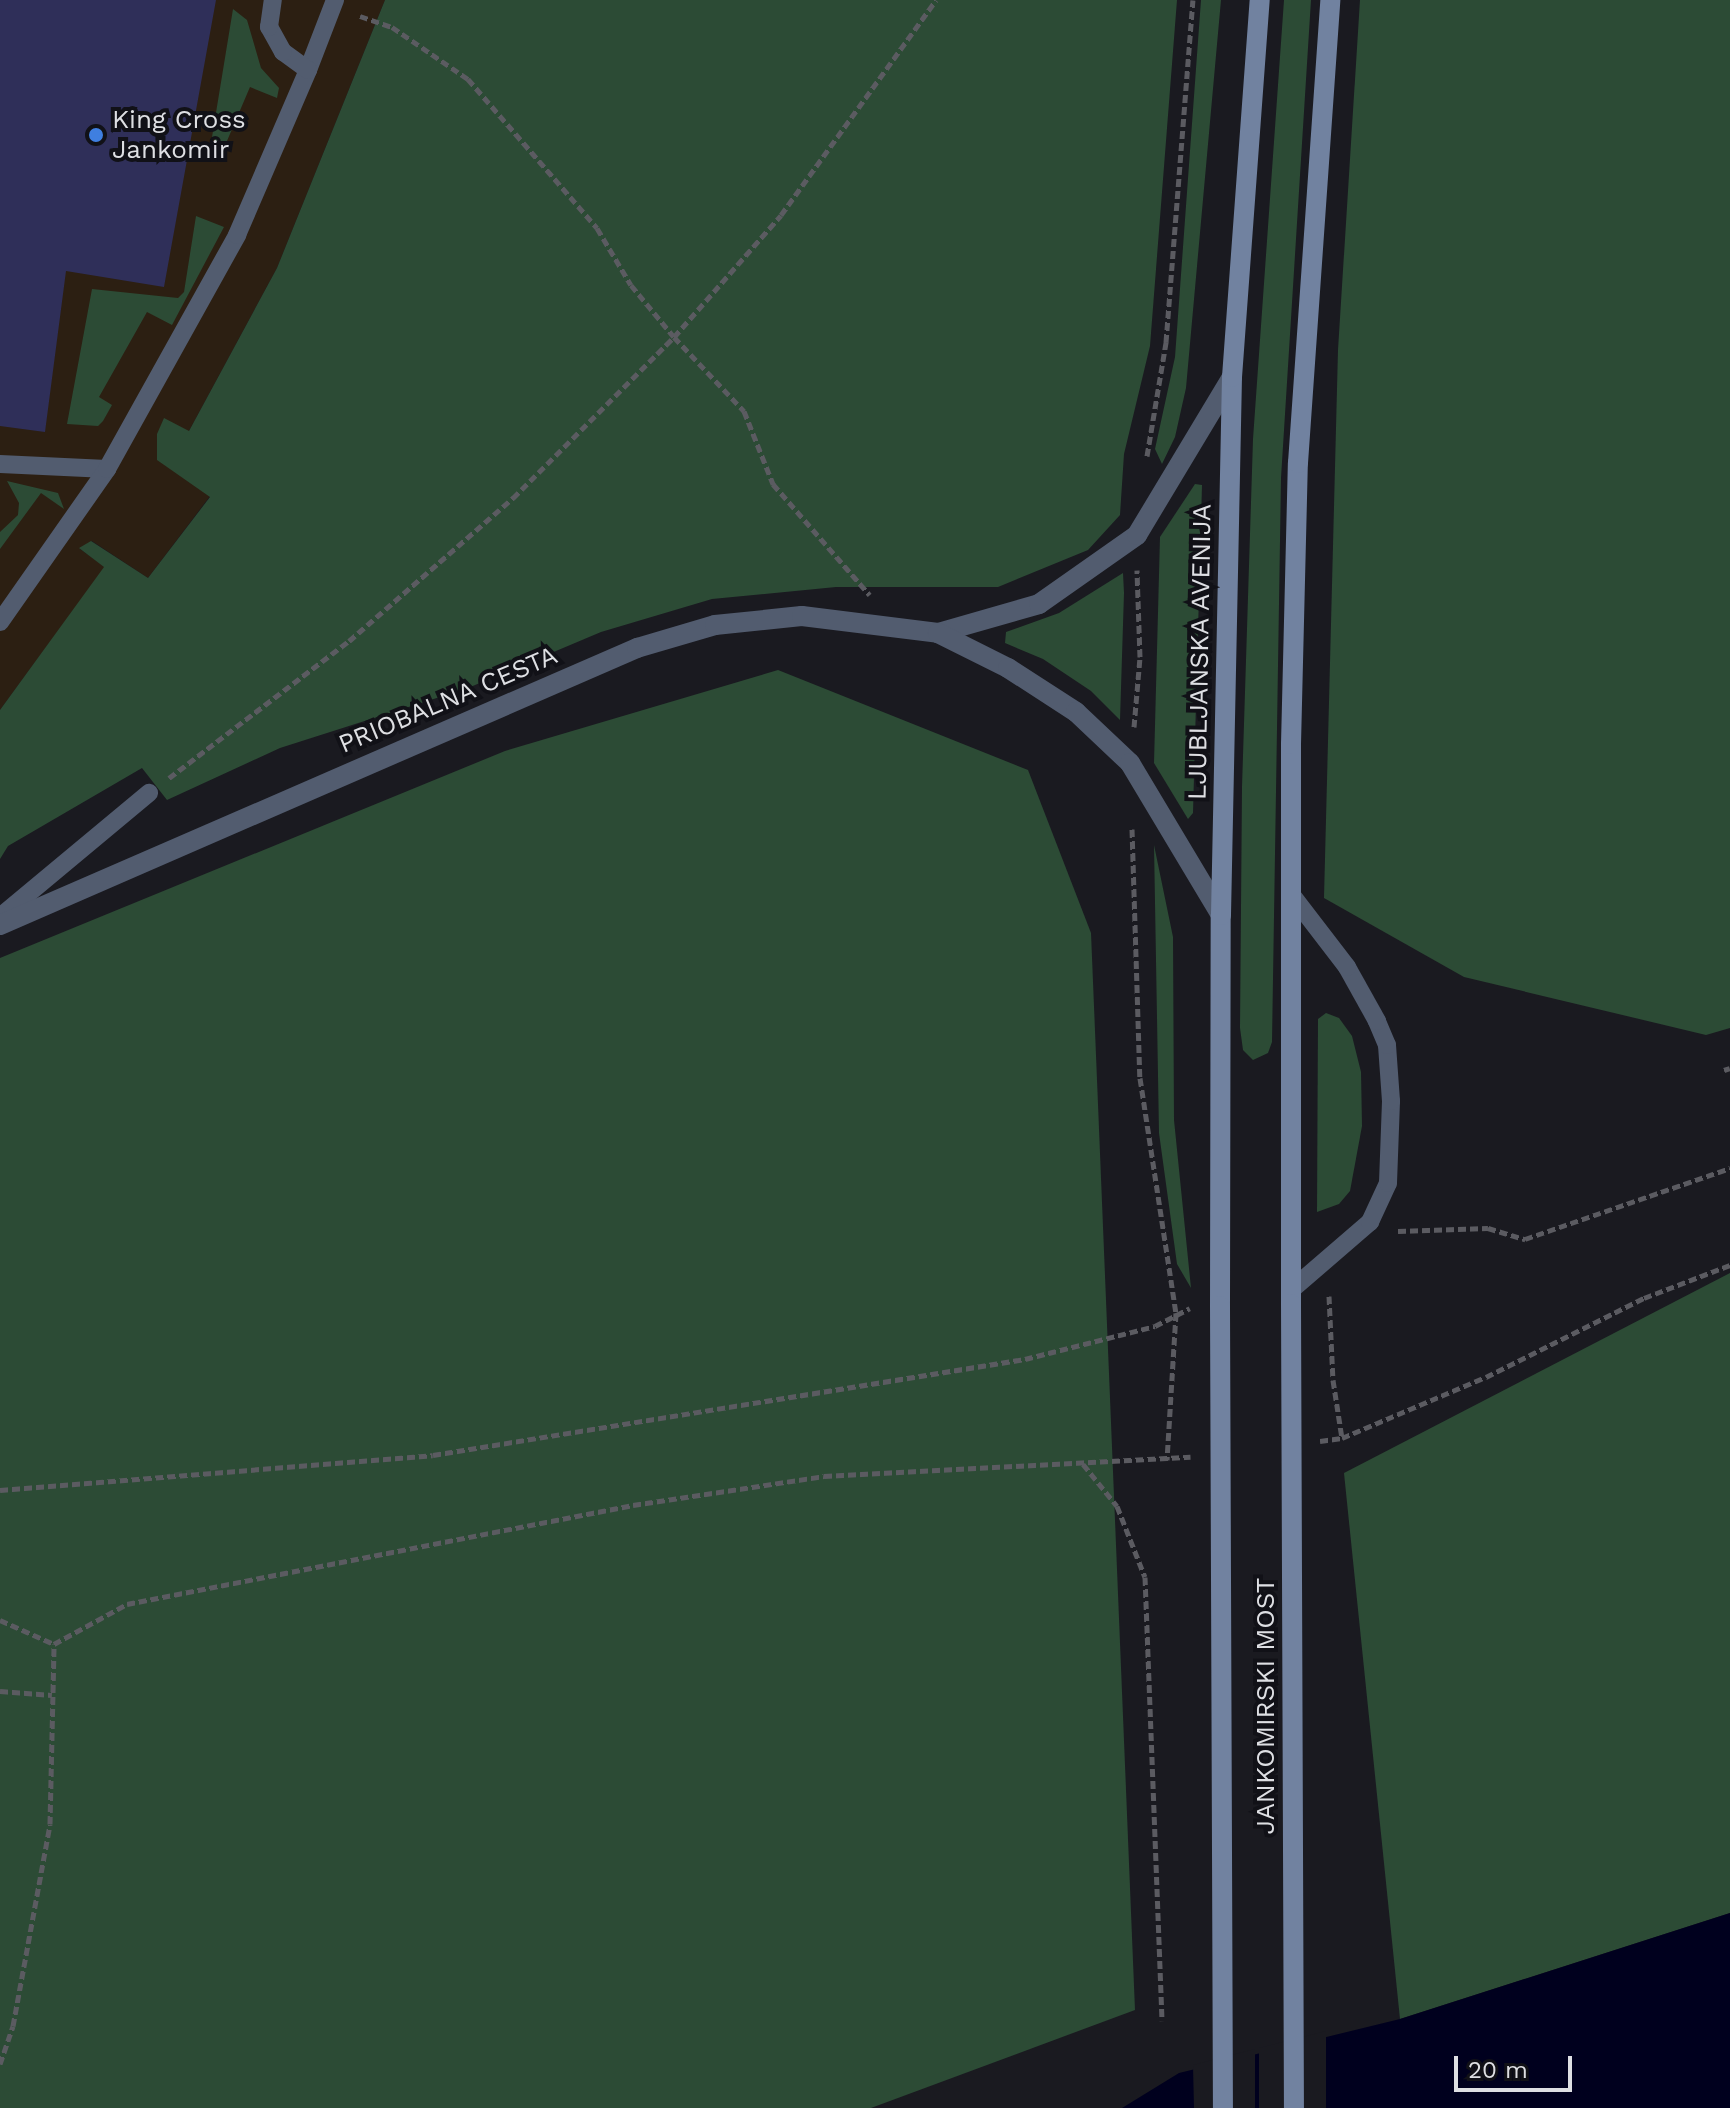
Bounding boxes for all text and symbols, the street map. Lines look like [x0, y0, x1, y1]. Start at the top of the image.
place label: King Cross Jankomir [112, 104, 246, 166]
marker: King Cross Jankomir [87, 126, 105, 144]
street label: LJUBLJANSKA AVENIJA [1182, 503, 1218, 801]
street label: PRIOBALNA CESTA [333, 640, 563, 760]
street label: JANKOMIRSKI MOST [1250, 1578, 1282, 1834]
scale bar [1458, 2040, 1576, 2090]
text: 20 m [1468, 2056, 1528, 2084]

